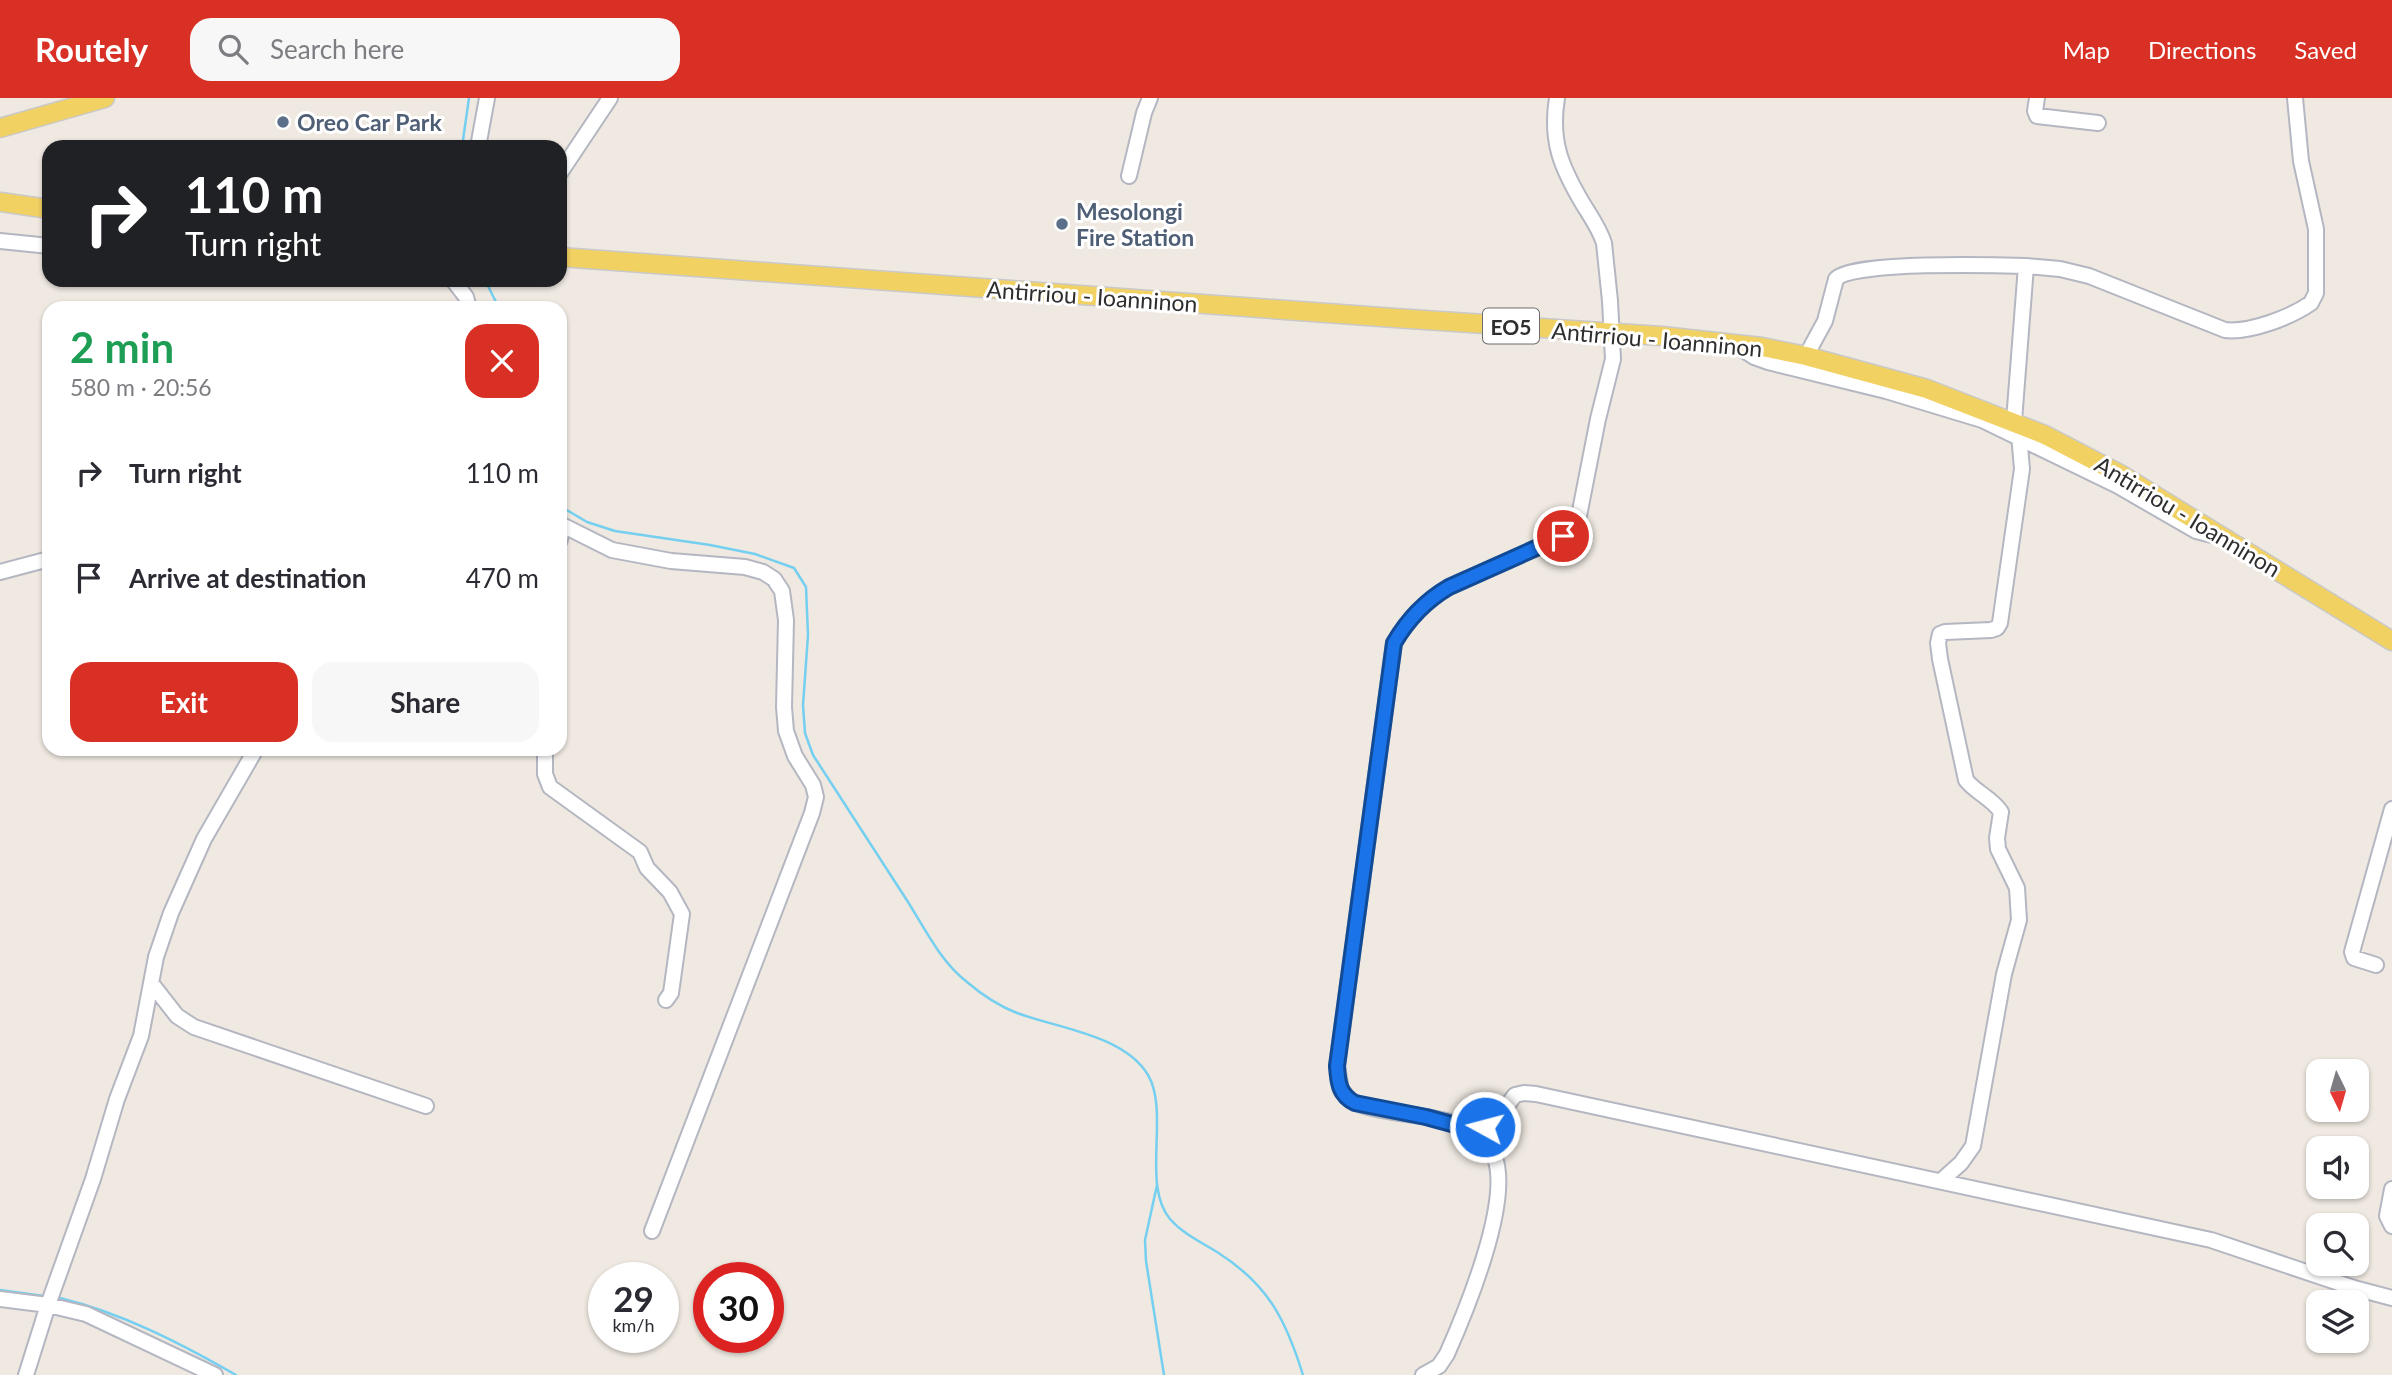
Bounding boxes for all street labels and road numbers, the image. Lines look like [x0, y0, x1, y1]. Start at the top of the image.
street label: Antirriou - Ioanninon [986, 275, 1198, 317]
road number: ΕΟ5 [1483, 308, 1539, 344]
street label: Antirriou - Ioanninon [1551, 316, 1763, 362]
street label: Antirriou - Ioanninon [2090, 450, 2286, 582]

